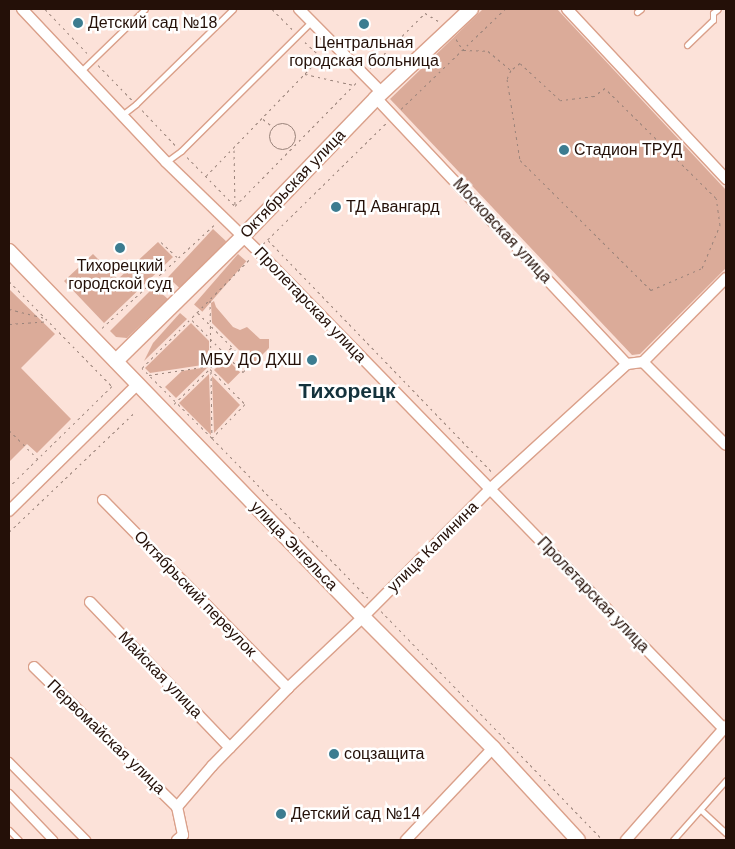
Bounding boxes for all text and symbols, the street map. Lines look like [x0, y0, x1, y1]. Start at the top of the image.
place label: Детский сад №18 [88, 13, 217, 33]
marker: Детский сад №18 [72, 17, 84, 29]
marker: Центральная городская больница [357, 17, 371, 31]
place label: Центральная городская больница [289, 33, 439, 71]
street label: Октябрьская улица [236, 126, 350, 242]
place label: Стадион ТРУД [574, 140, 682, 160]
marker: Стадион ТРУД [558, 144, 570, 156]
street label: Московская улица [449, 175, 555, 287]
place label: ТД Авангард [346, 197, 440, 217]
marker: ТД Авангард [330, 201, 342, 213]
marker: Тихорецкий городской суд [114, 242, 126, 254]
street label: Пролетарская улица [250, 243, 370, 367]
place label: Тихорецкий городской суд [68, 256, 172, 294]
place label: МБУ ДО ДХШ [200, 350, 302, 370]
marker: МБУ ДО ДХШ [306, 354, 318, 366]
district label: Тихорецк [299, 378, 395, 404]
street label: улица Энгельса [246, 497, 342, 595]
street label: улица Калинина [384, 498, 482, 596]
street label: Октябрьский переулок [130, 527, 260, 661]
street label: Пролетарская улица [533, 533, 653, 657]
street label: Майская улица [114, 628, 206, 722]
street label: Первомайская улица [43, 676, 169, 798]
place label: соцзащита [344, 744, 424, 764]
marker: соцзащита [328, 748, 340, 760]
place label: Детский сад №14 [291, 804, 420, 824]
marker: Детский сад №14 [275, 808, 287, 820]

